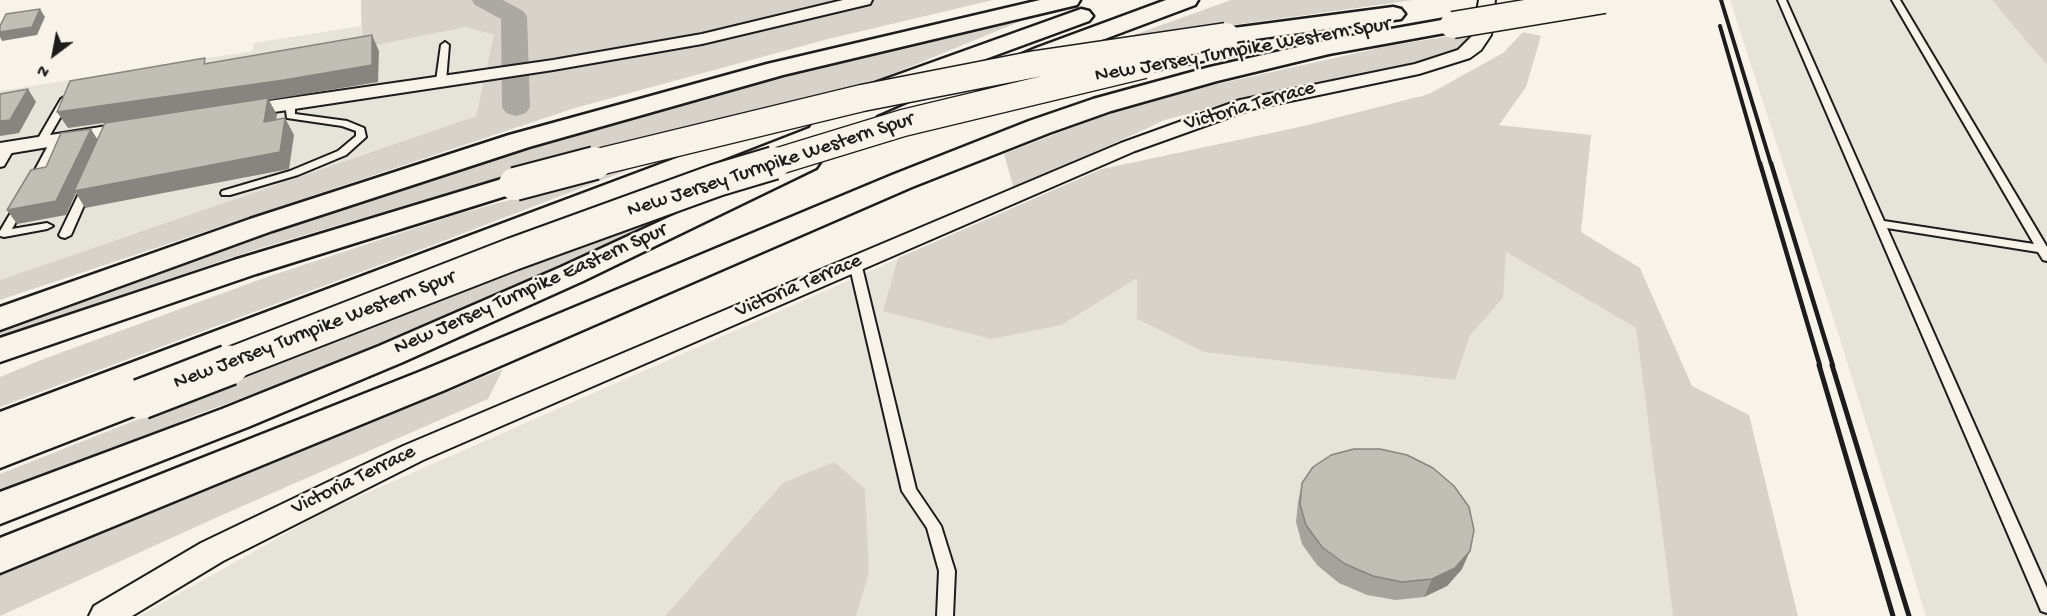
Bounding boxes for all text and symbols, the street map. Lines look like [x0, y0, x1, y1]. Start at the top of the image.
street label: New Jersey Turnpike Western Spur [1093, 13, 1393, 89]
north arrow [24, 24, 84, 84]
text: N [35, 59, 54, 81]
street label: Victoria Terrace [1182, 76, 1318, 138]
street label: New Jersey Turnpike Western Spur [624, 108, 918, 224]
street label: New Jersey Turnpike Eastern Spur [391, 218, 671, 362]
street label: Victoria Terrace [732, 249, 866, 325]
street label: New Jersey Turnpike Western Spur [170, 265, 460, 397]
street label: Victoria Terrace [288, 440, 420, 522]

